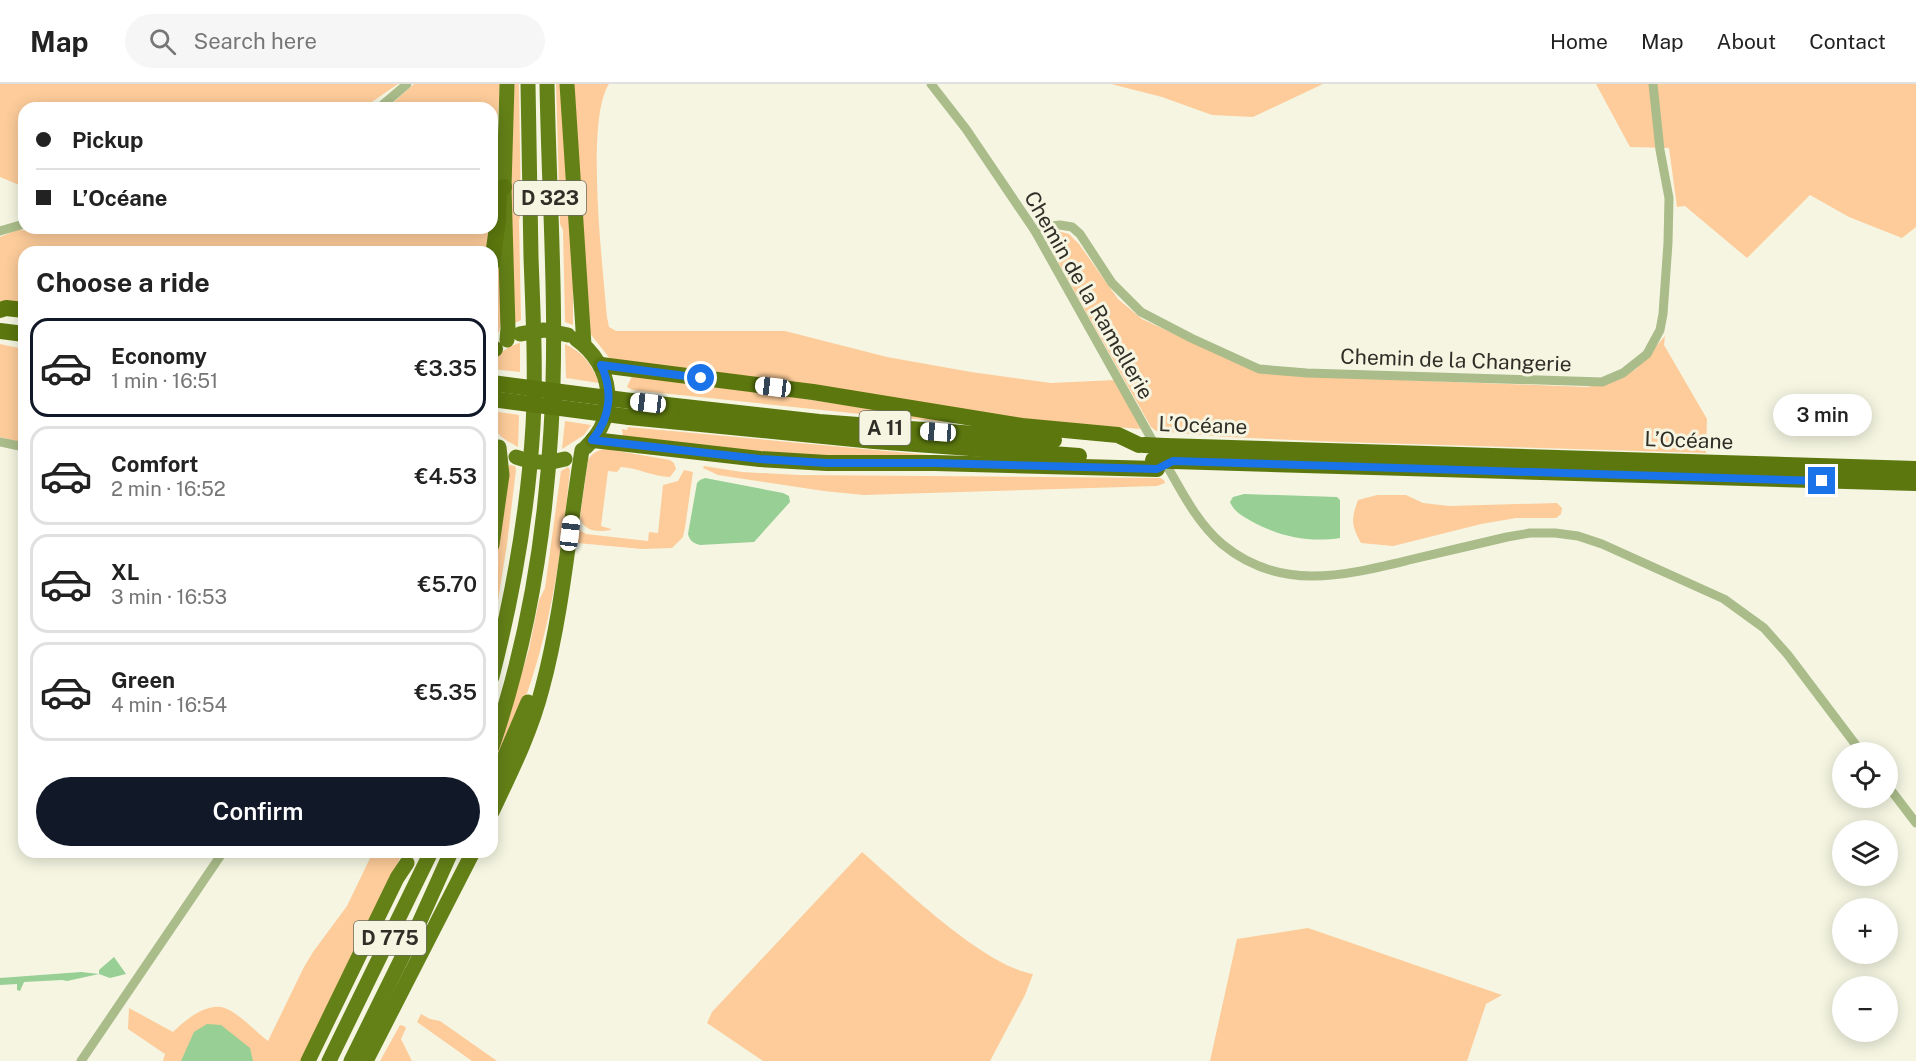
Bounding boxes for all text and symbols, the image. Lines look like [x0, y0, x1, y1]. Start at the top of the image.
search box [125, 14, 545, 68]
text: Map [30, 25, 89, 58]
icon: search [146, 25, 179, 58]
text: Search here [194, 28, 317, 54]
text: Home [1550, 29, 1608, 54]
text: Map [1641, 29, 1684, 54]
text: About [1717, 29, 1776, 54]
text: Contact [1809, 29, 1886, 54]
text: Pickup [72, 127, 143, 153]
road number: D 323 [514, 181, 586, 215]
text: L’Océane [72, 185, 168, 211]
street label: Chemin de la Ramellerie [1019, 187, 1159, 403]
text: Choose a ride [36, 266, 210, 298]
icon: car [39, 341, 93, 395]
text: Economy [111, 343, 207, 369]
street label: Chemin de la Changerie [1340, 343, 1572, 377]
text: €3.35 [415, 355, 477, 381]
route start [687, 364, 714, 391]
text: 1 min · 16:51 [111, 369, 218, 393]
car [754, 376, 792, 398]
car [629, 392, 667, 414]
callout: 3 min [1772, 394, 1872, 436]
text: 3 min [1796, 403, 1849, 427]
road number: A 11 [860, 411, 910, 445]
street label: L’Océane [1158, 411, 1248, 439]
car [919, 422, 957, 442]
street label: L’Océane [1644, 426, 1734, 454]
icon: car [39, 449, 93, 503]
text: Comfort [111, 451, 198, 477]
text: €4.53 [415, 463, 477, 489]
route end [1808, 467, 1835, 494]
text: 2 min · 16:52 [111, 477, 226, 501]
car [559, 514, 581, 552]
icon: car [39, 557, 93, 611]
text: XL [111, 559, 139, 585]
text: €5.70 [418, 571, 477, 597]
text: 3 min · 16:53 [111, 585, 227, 609]
icon: car [39, 665, 93, 719]
text: Green [111, 667, 175, 693]
text: €5.35 [414, 679, 477, 705]
text: 4 min · 16:54 [111, 693, 227, 717]
map controls [1832, 742, 1898, 1042]
button: locate [1832, 742, 1898, 808]
button: Confirm [36, 777, 480, 846]
button: layers [1832, 820, 1898, 886]
button: + [1832, 898, 1898, 964]
road number: D 775 [354, 921, 426, 955]
button: − [1832, 976, 1898, 1042]

